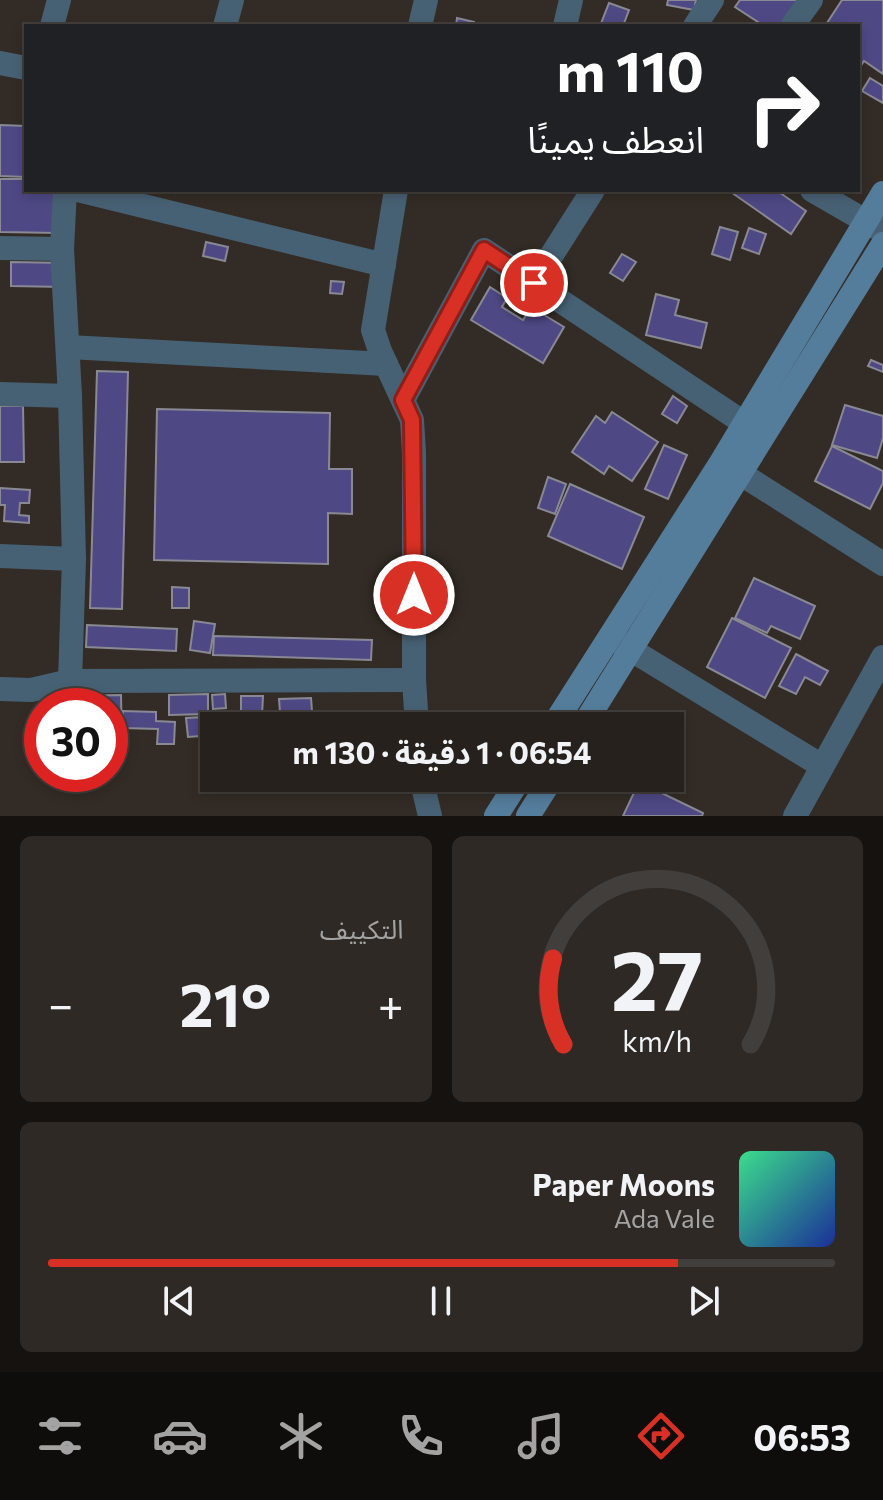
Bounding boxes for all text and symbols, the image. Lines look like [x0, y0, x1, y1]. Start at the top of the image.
text: 110 m [557, 35, 704, 104]
icon: right [732, 56, 836, 160]
text: انعطف يمينًا [527, 116, 704, 160]
pin [500, 249, 568, 317]
icon: arrive [512, 261, 556, 305]
position arrow [372, 553, 456, 637]
speed limit sign: 30 [24, 688, 128, 792]
text: 06:54 · 1 دقيقة · 130 m [293, 733, 591, 770]
text: التكييف [320, 913, 404, 944]
text: 27 [611, 926, 704, 1028]
text: 21° [179, 966, 271, 1039]
text: − [48, 976, 73, 1030]
text: + [378, 976, 404, 1030]
text: km/h [622, 1023, 692, 1058]
text: Paper Moons [532, 1165, 715, 1202]
text: Ada Vale [614, 1202, 715, 1233]
icon: previous [157, 1279, 201, 1323]
icon: pause [419, 1279, 463, 1323]
icon: next [682, 1279, 726, 1323]
icon: filters [32, 1408, 88, 1464]
icon: car [152, 1408, 208, 1464]
icon: climate [273, 1408, 329, 1464]
icon: phone [393, 1408, 449, 1464]
icon: music [513, 1408, 569, 1464]
icon: directions [633, 1408, 689, 1464]
text: 06:53 [753, 1414, 851, 1458]

